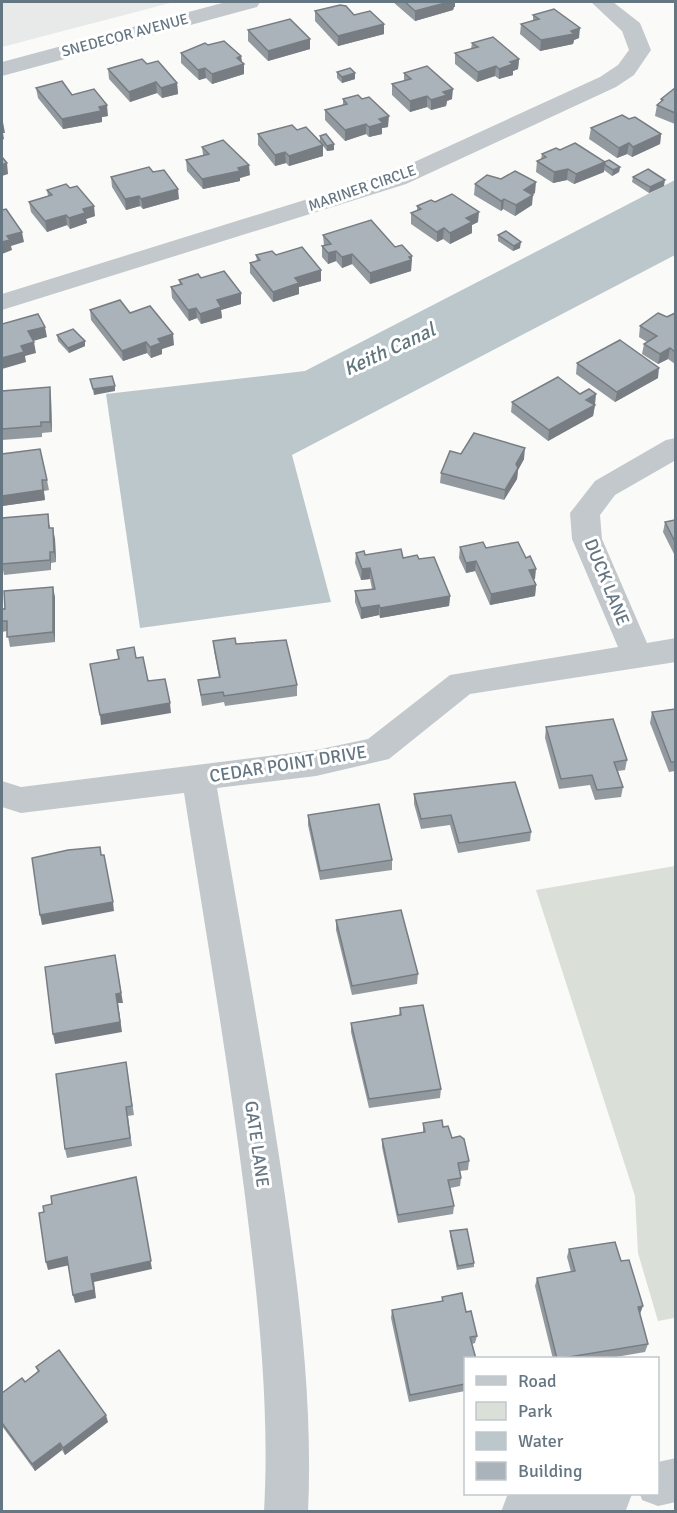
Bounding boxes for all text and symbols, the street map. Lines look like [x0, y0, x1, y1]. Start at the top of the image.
street label: SNEDECOR AVENUE [60, 9, 190, 61]
street label: MARINER CIRCLE [306, 161, 418, 215]
water label: Keith Canal [339, 316, 441, 382]
street label: DUCK LANE [580, 535, 634, 629]
street label: CEDAR POINT DRIVE [208, 741, 368, 787]
street label: GATE LANE [240, 1099, 274, 1189]
legend [464, 1357, 659, 1495]
text: Road [518, 1370, 557, 1392]
text: Park [518, 1400, 553, 1422]
text: Water [518, 1430, 564, 1452]
text: Building [518, 1460, 582, 1482]

